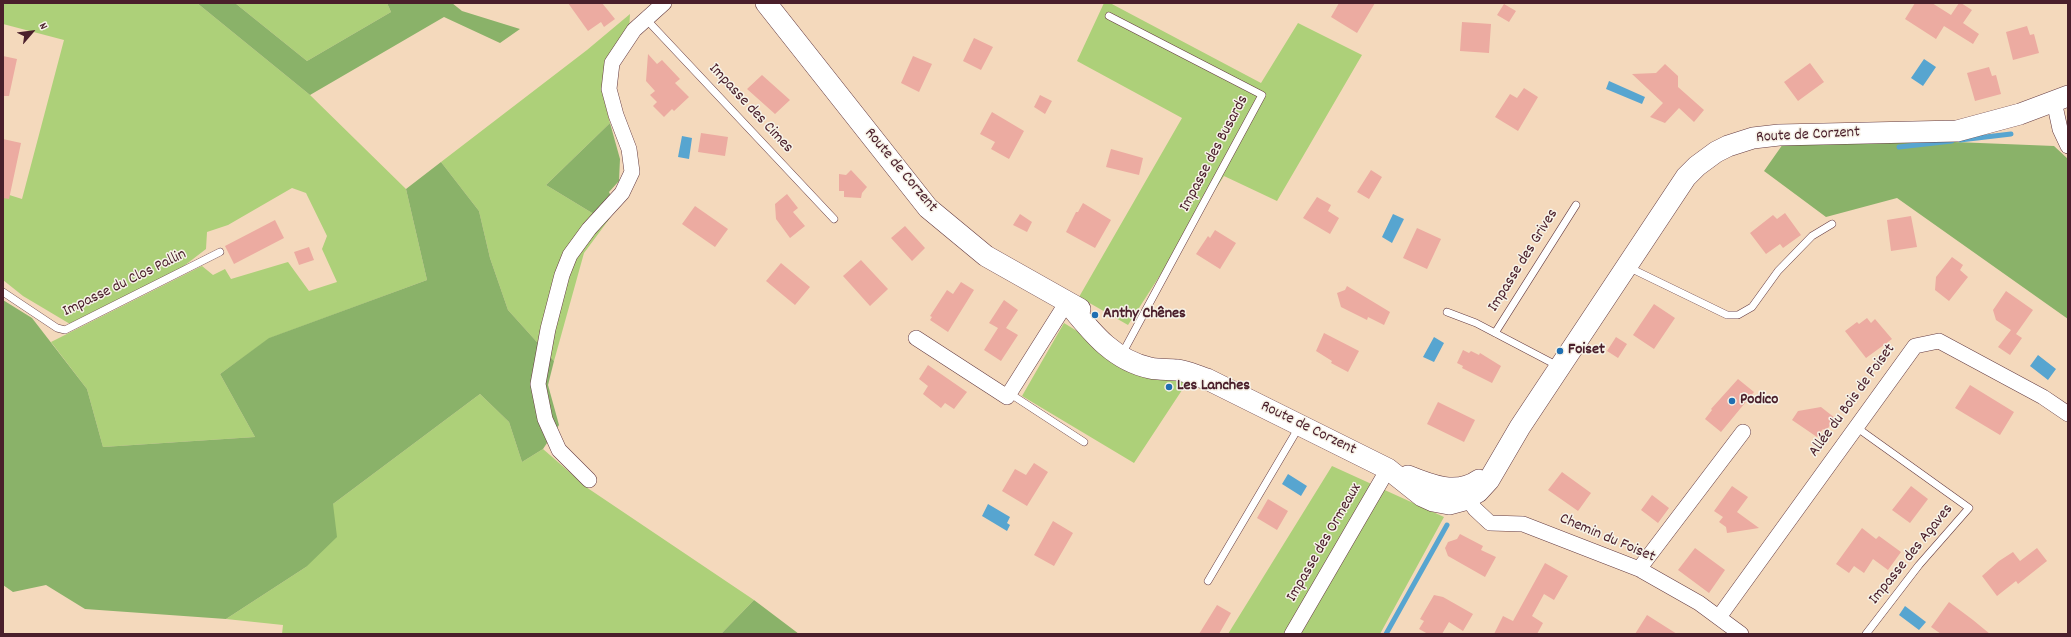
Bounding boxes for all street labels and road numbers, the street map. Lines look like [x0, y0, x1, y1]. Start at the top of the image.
street label: Impasse des Cimes [704, 60, 796, 158]
street label: Impasse des Busards [1176, 93, 1254, 215]
street label: Route de Corzent [1756, 124, 1860, 148]
street label: Route de Corzent [859, 125, 941, 217]
street label: Impasse des Grives [1485, 206, 1563, 316]
street label: Impasse du Clos Pallin [60, 246, 190, 322]
street label: Allée du Bois de Foiset [1806, 341, 1900, 461]
street label: Route de Corzent [1257, 398, 1359, 460]
street label: Impasse des Ormeaux [1283, 480, 1367, 606]
street label: Impasse des Agaves [1866, 501, 1958, 609]
street label: Chemin du Foiset [1556, 510, 1658, 568]

